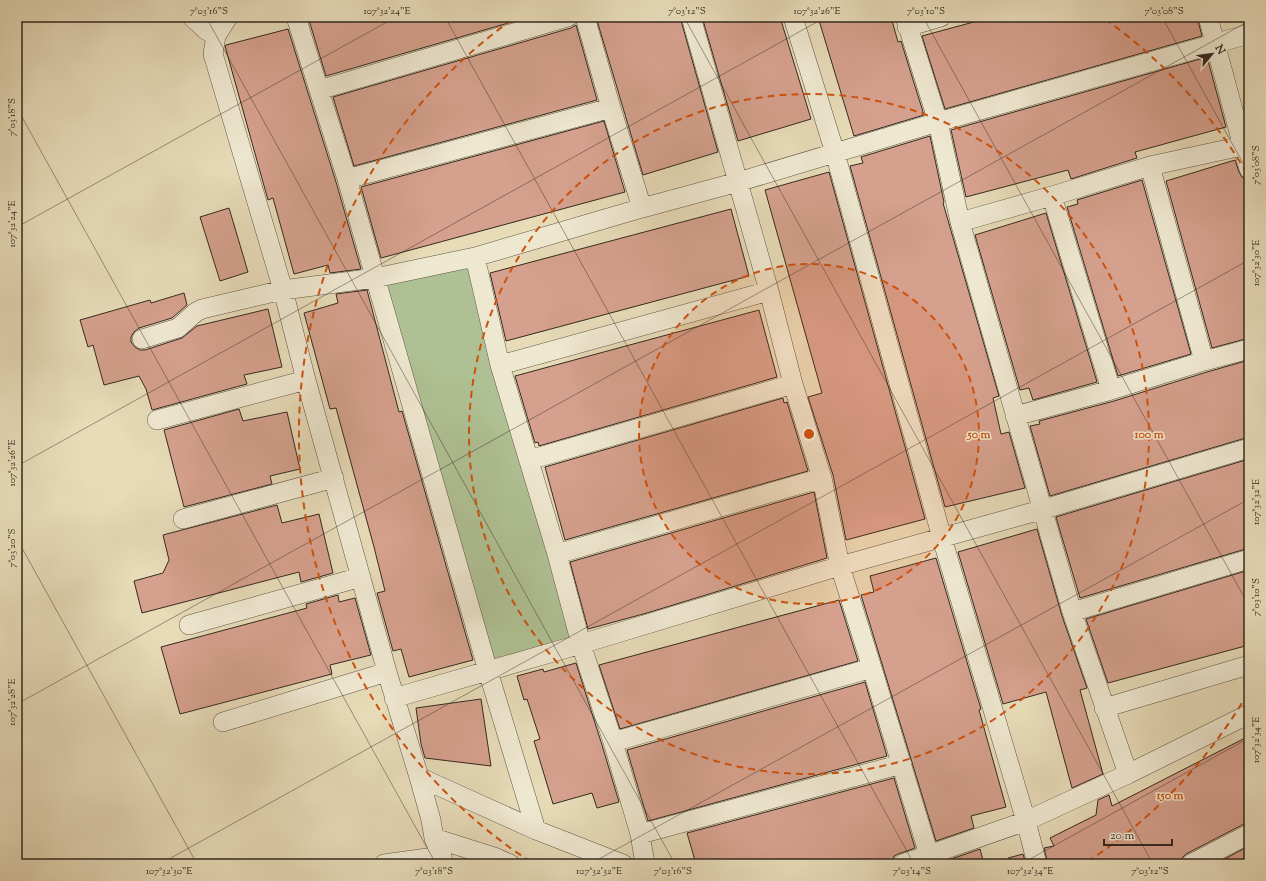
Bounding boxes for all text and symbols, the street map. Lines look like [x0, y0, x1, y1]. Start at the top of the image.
text: 7°03'16"S [190, 4, 228, 19]
text: 107°32'24"E [363, 4, 411, 19]
text: 7°03'12"S [668, 4, 706, 19]
text: 107°32'26"E [793, 4, 841, 19]
text: 7°03'10"S [907, 4, 945, 19]
text: 7°03'08"S [1144, 4, 1184, 19]
north arrow [1192, 34, 1232, 74]
text: N [1210, 41, 1229, 58]
text: 7°03'18"S [5, 98, 20, 136]
text: 7°03'08"S [1249, 145, 1264, 185]
text: 107°32'24"E [5, 200, 20, 248]
text: 107°32'30"E [1249, 240, 1264, 286]
text: 50 m [967, 426, 991, 444]
text: 100 m [1133, 426, 1164, 444]
centre of rings [802, 427, 816, 441]
text: 107°32'26"E [5, 439, 20, 487]
text: 107°32'32"E [1249, 479, 1264, 525]
text: 7°03'20"S [5, 528, 20, 568]
text: 7°03'10"S [1249, 578, 1264, 616]
text: 107°32'28"E [5, 678, 20, 726]
text: 107°32'34"E [1249, 717, 1264, 763]
text: 150 m [1155, 787, 1184, 805]
scale bar [1104, 821, 1172, 847]
text: 20 m [1110, 827, 1135, 845]
text: 107°32'30"E [146, 864, 192, 879]
text: 7°03'18"S [415, 864, 453, 879]
text: 107°32'32"E [576, 864, 622, 879]
text: 7°03'16"S [654, 864, 692, 879]
text: 7°03'14"S [893, 864, 931, 879]
text: 107°32'34"E [1007, 864, 1053, 879]
text: 7°03'12"S [1131, 864, 1169, 879]

